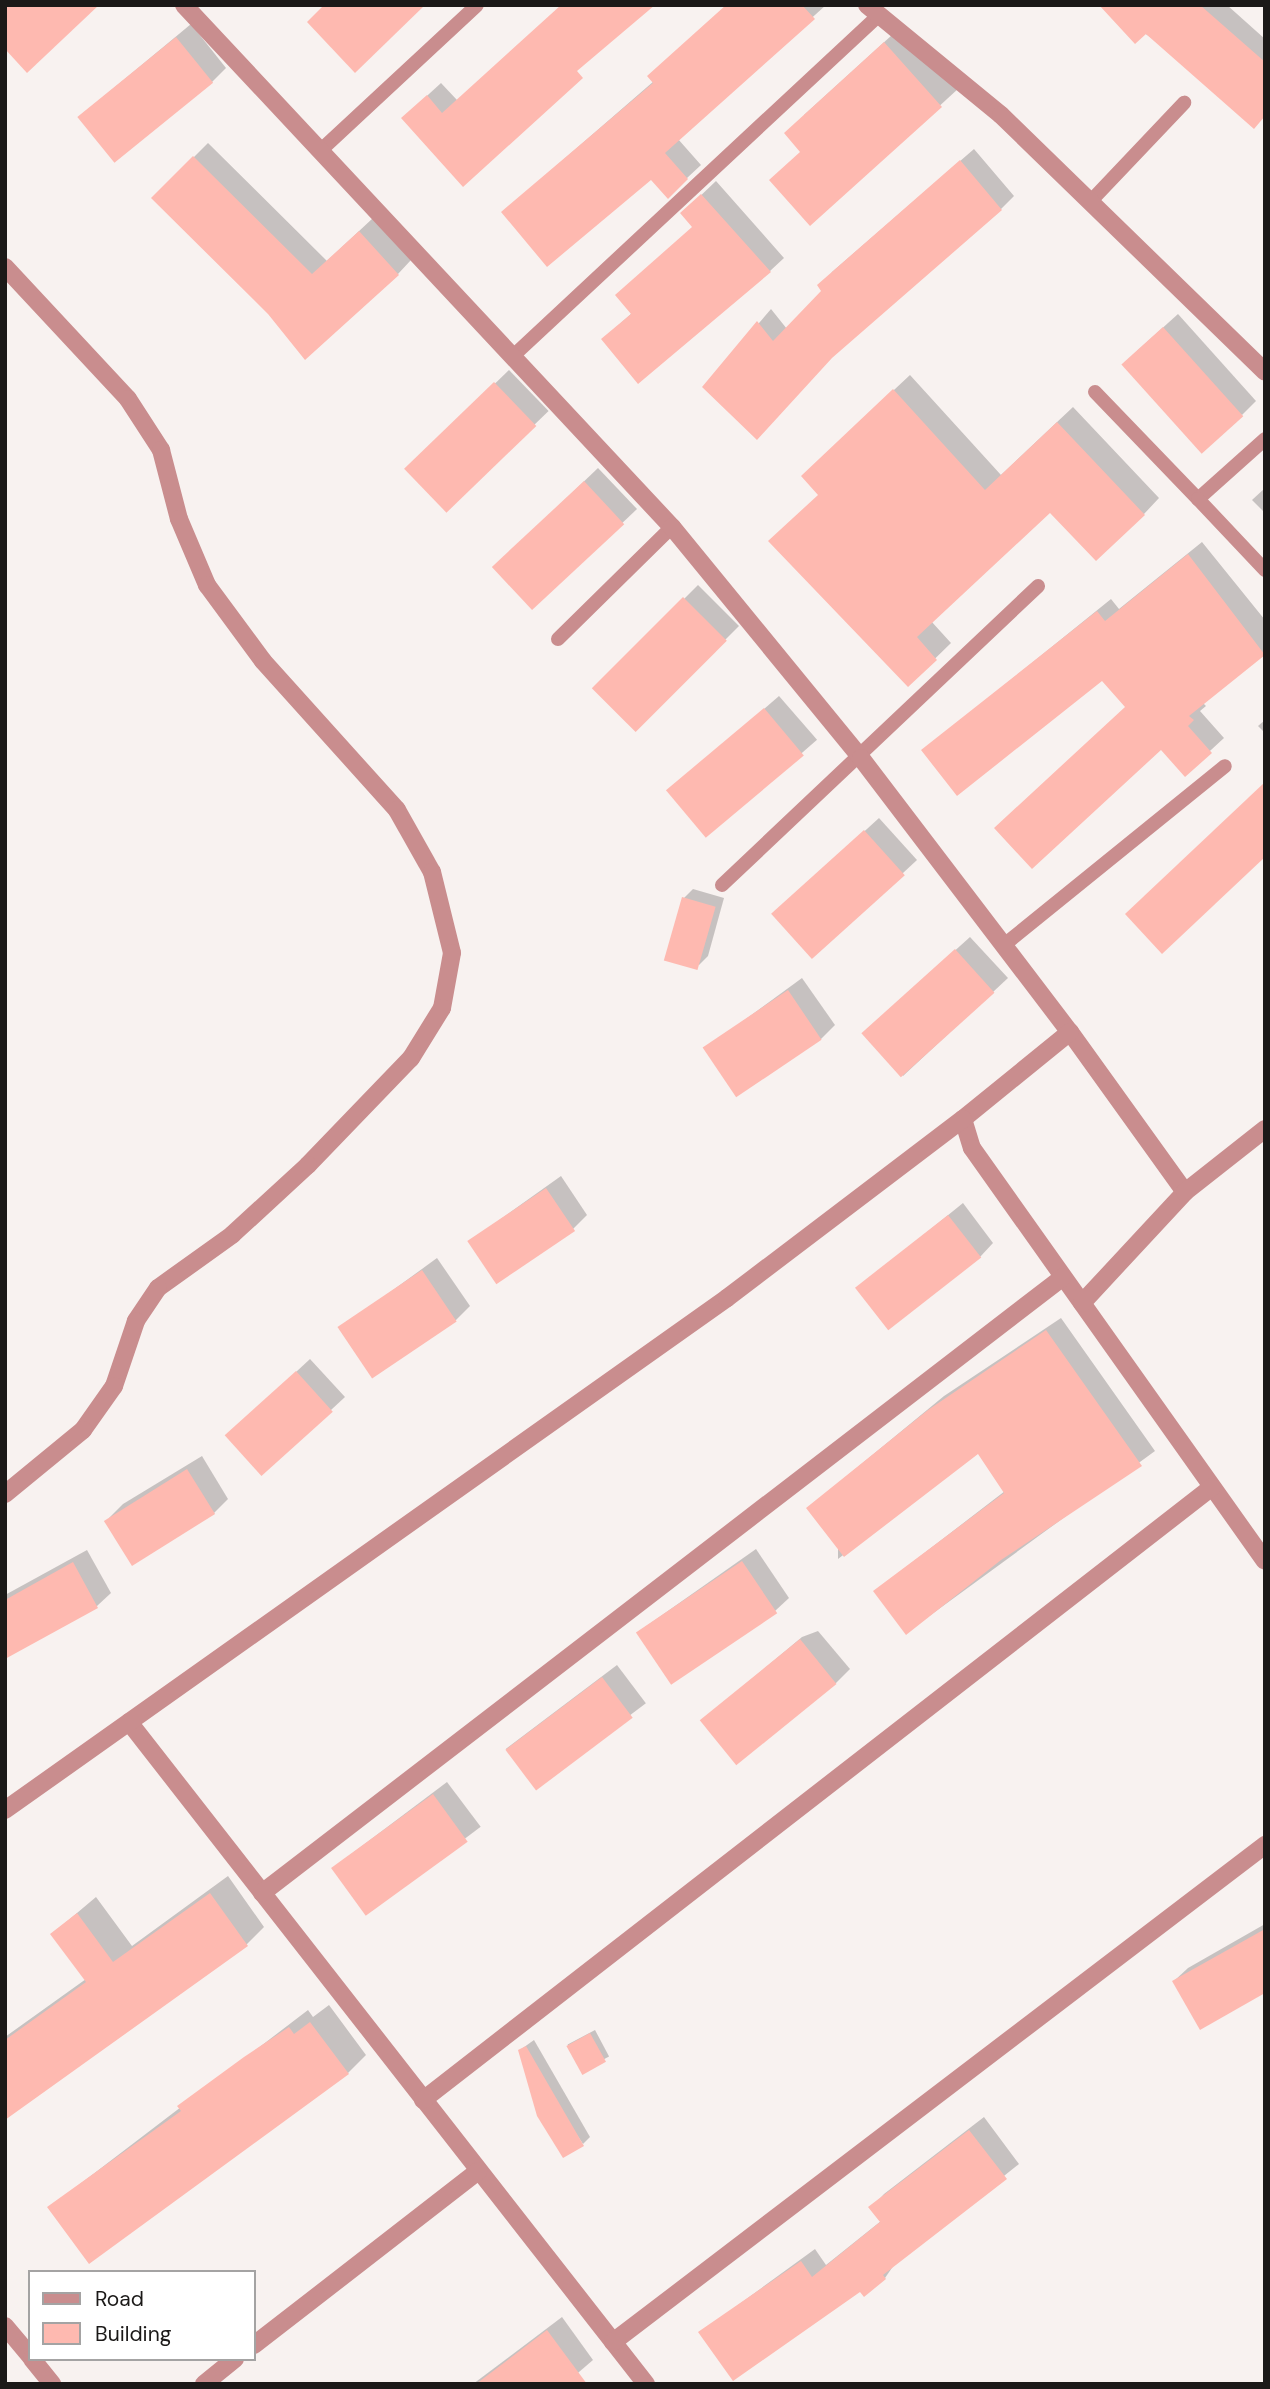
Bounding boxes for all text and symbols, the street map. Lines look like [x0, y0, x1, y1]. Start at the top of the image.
legend [28, 2270, 256, 2361]
text: Road [95, 2285, 144, 2313]
text: Building [95, 2320, 171, 2348]

